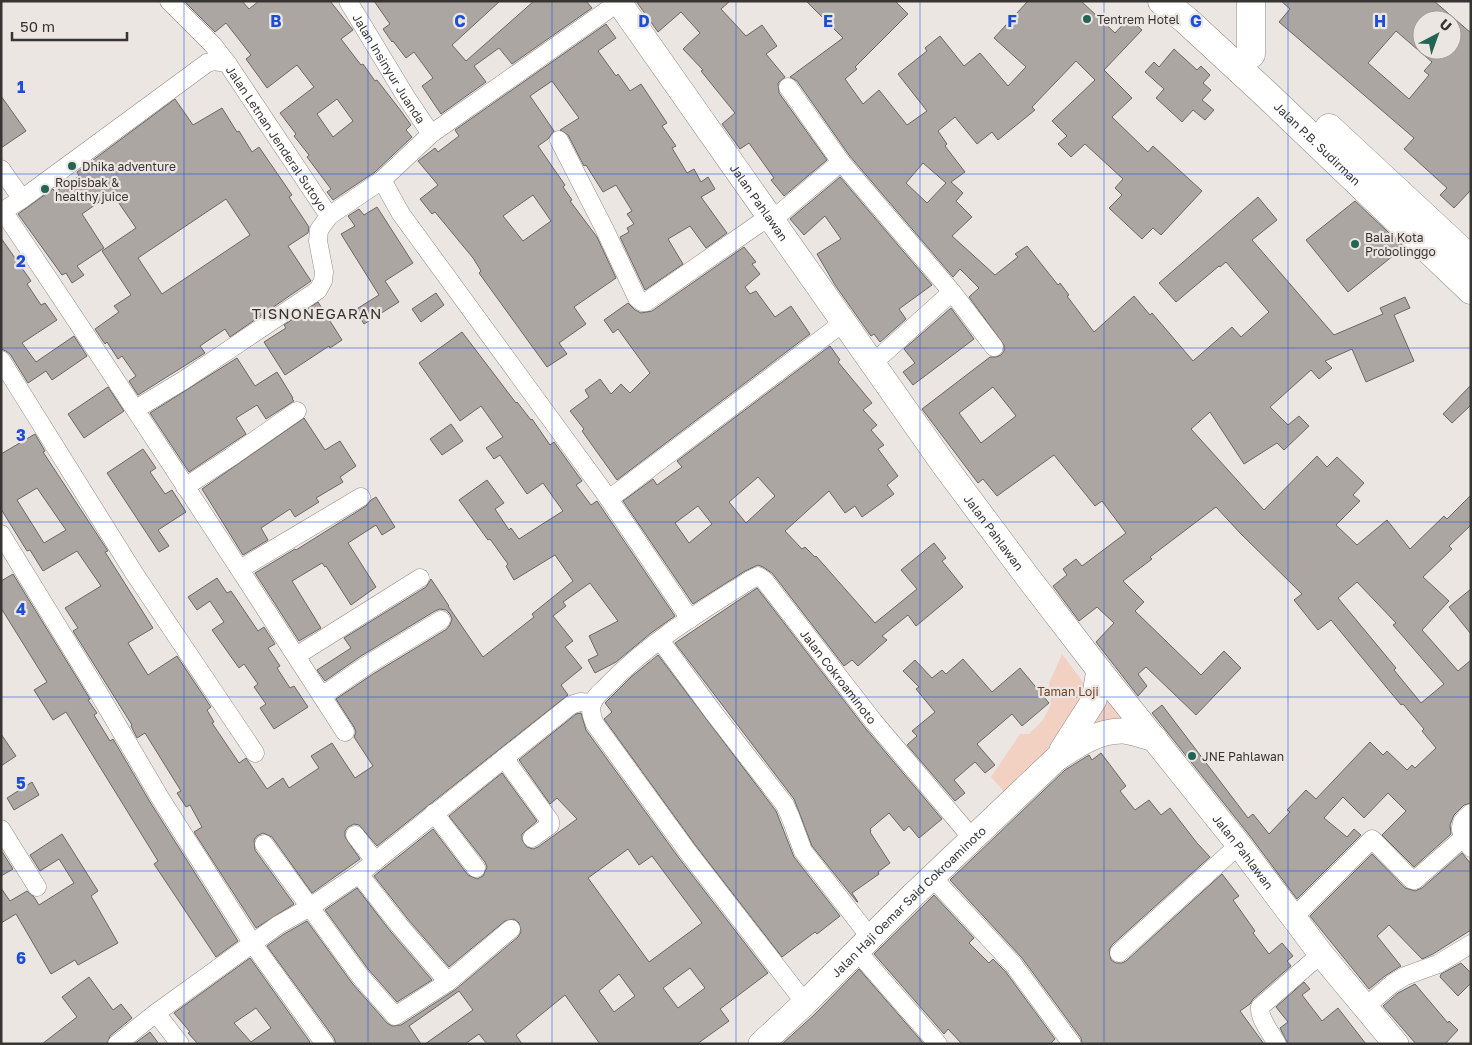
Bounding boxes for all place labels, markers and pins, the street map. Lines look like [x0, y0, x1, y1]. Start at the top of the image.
place label: Tentrem Hotel [1097, 12, 1180, 27]
marker: Tentrem Hotel [1081, 13, 1093, 25]
place label: Dhika adventure [82, 159, 176, 174]
marker: Dhika adventure [66, 160, 78, 172]
place label: Ropisbak & healthy juice [55, 175, 129, 204]
marker: Ropisbak & healthy juice [39, 183, 51, 195]
place label: Balai Kota Probolinggo [1365, 230, 1436, 259]
marker: Balai Kota Probolinggo [1349, 238, 1361, 250]
place label: JNE Pahlawan [1202, 749, 1284, 764]
marker: JNE Pahlawan [1186, 750, 1198, 762]

